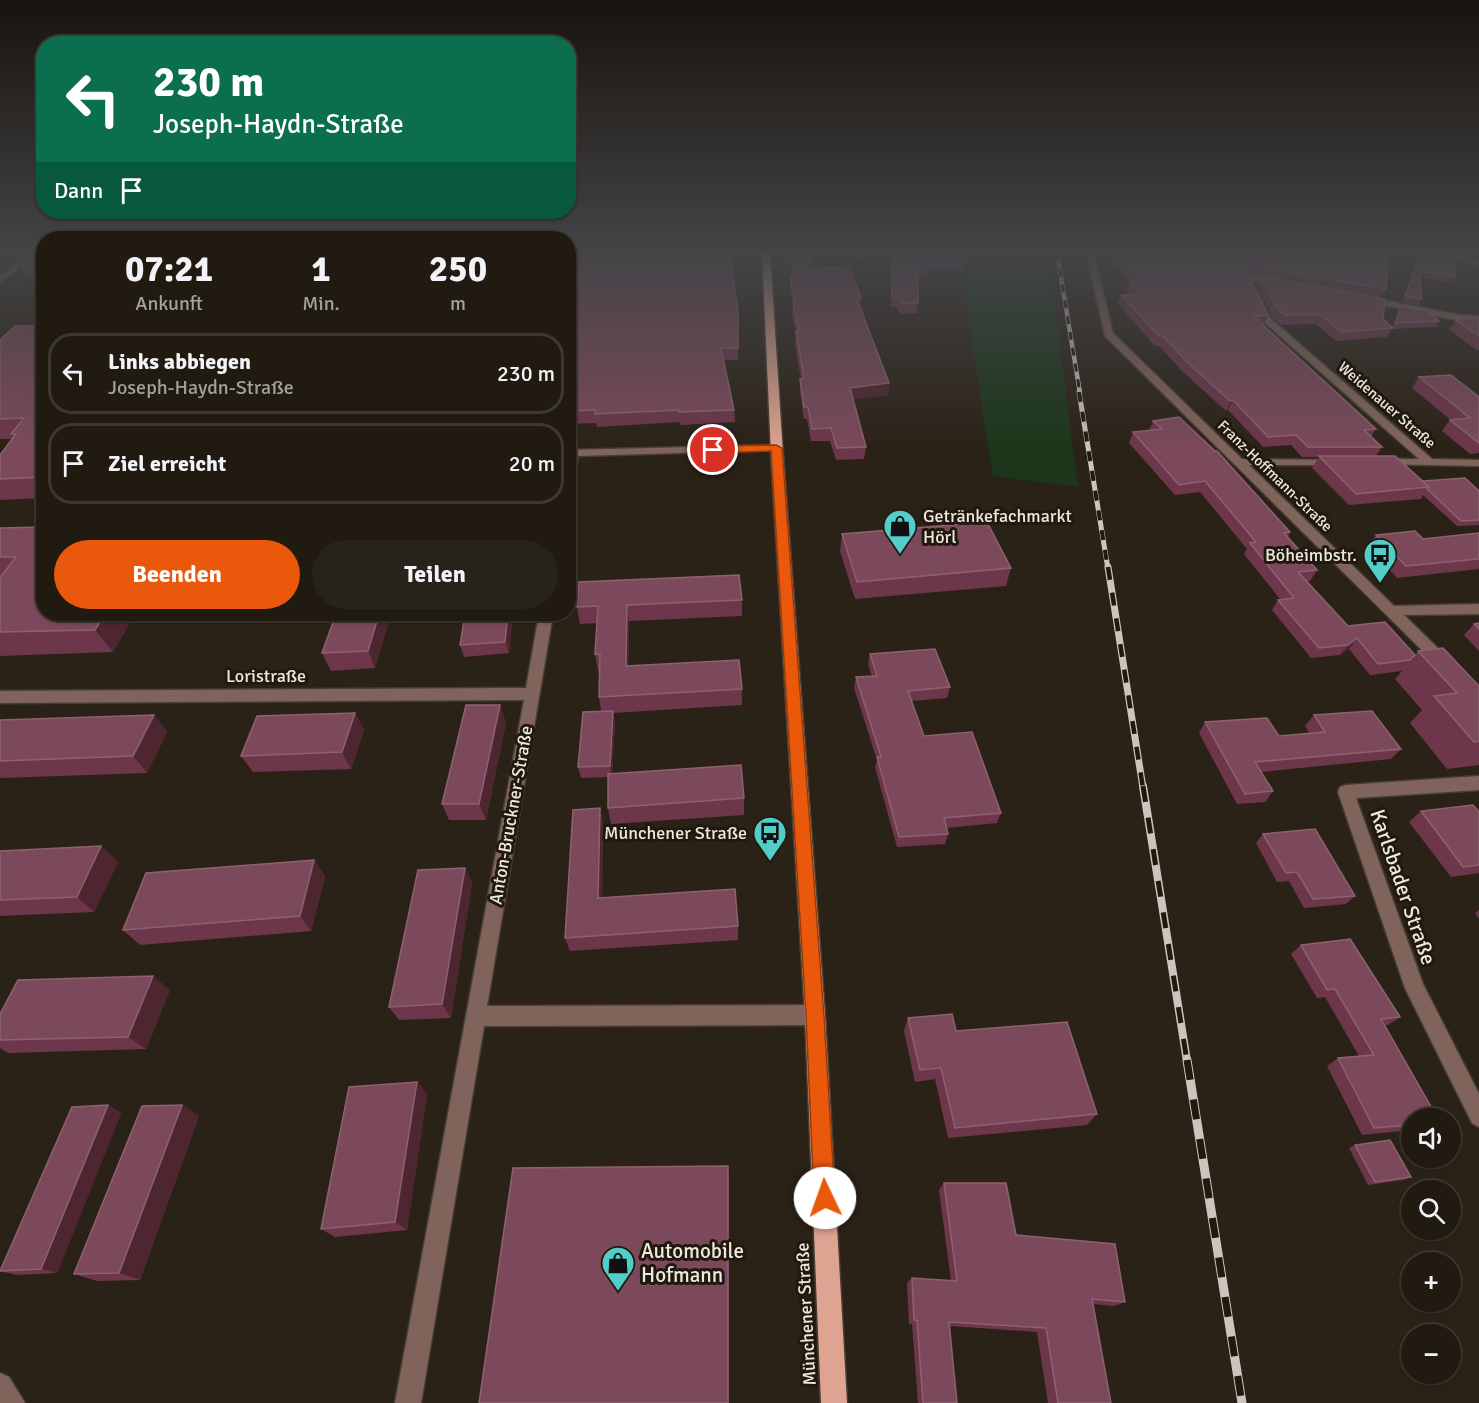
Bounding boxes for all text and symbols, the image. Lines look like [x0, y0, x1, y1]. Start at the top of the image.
text: 230 m [153, 57, 264, 108]
icon: left [54, 60, 132, 138]
text: Joseph-Haydn-Straße [153, 108, 404, 141]
icon: arrive [115, 174, 148, 207]
text: Dann [54, 177, 103, 204]
text: 07:21 [125, 247, 213, 292]
text: 1 [311, 247, 331, 292]
text: 250 [429, 247, 487, 292]
text: Ankunft [135, 291, 203, 316]
text: Min. [302, 291, 340, 316]
text: m [450, 291, 466, 316]
text: Links abbiegen [108, 348, 251, 375]
icon: left [57, 357, 90, 390]
street label: Weidenauer Straße [1335, 358, 1439, 452]
text: 230 m [497, 360, 555, 387]
text: Joseph-Haydn-Straße [108, 375, 294, 400]
street label: Franz-Hoffmann-Straße [1214, 417, 1336, 535]
pin [687, 424, 738, 475]
icon: arrive [696, 433, 729, 466]
icon: arrive [57, 447, 90, 480]
text: Ziel erreicht [108, 450, 226, 477]
text: 20 m [509, 450, 555, 477]
place label: Getränkefachmarkt Hörl [923, 505, 1072, 548]
shop icon: Getränkefachmarkt Hörl [882, 508, 918, 555]
bus stop icon: Böheimbstr. [1362, 537, 1398, 584]
button: Beenden [54, 540, 300, 609]
button: Teilen [312, 540, 558, 609]
place label: Böheimbstr. [1265, 544, 1357, 566]
street label: Loristraße [226, 665, 306, 687]
street label: Anton-Bruckner-Straße [484, 724, 538, 906]
street label: Karlsbader Straße [1364, 806, 1442, 968]
bus stop icon: Münchener Straße [752, 815, 788, 862]
place label: Münchener Straße [604, 822, 747, 844]
map controls [1401, 1108, 1461, 1384]
button: sound [1401, 1108, 1461, 1168]
position arrow [793, 1166, 857, 1230]
button: search [1401, 1180, 1461, 1240]
place label: Automobile Hofmann [641, 1238, 744, 1288]
street label: Münchener Straße [791, 1242, 821, 1386]
shop icon: Automobile Hofmann [600, 1245, 636, 1292]
button: + [1401, 1252, 1461, 1312]
button: − [1401, 1324, 1461, 1384]

